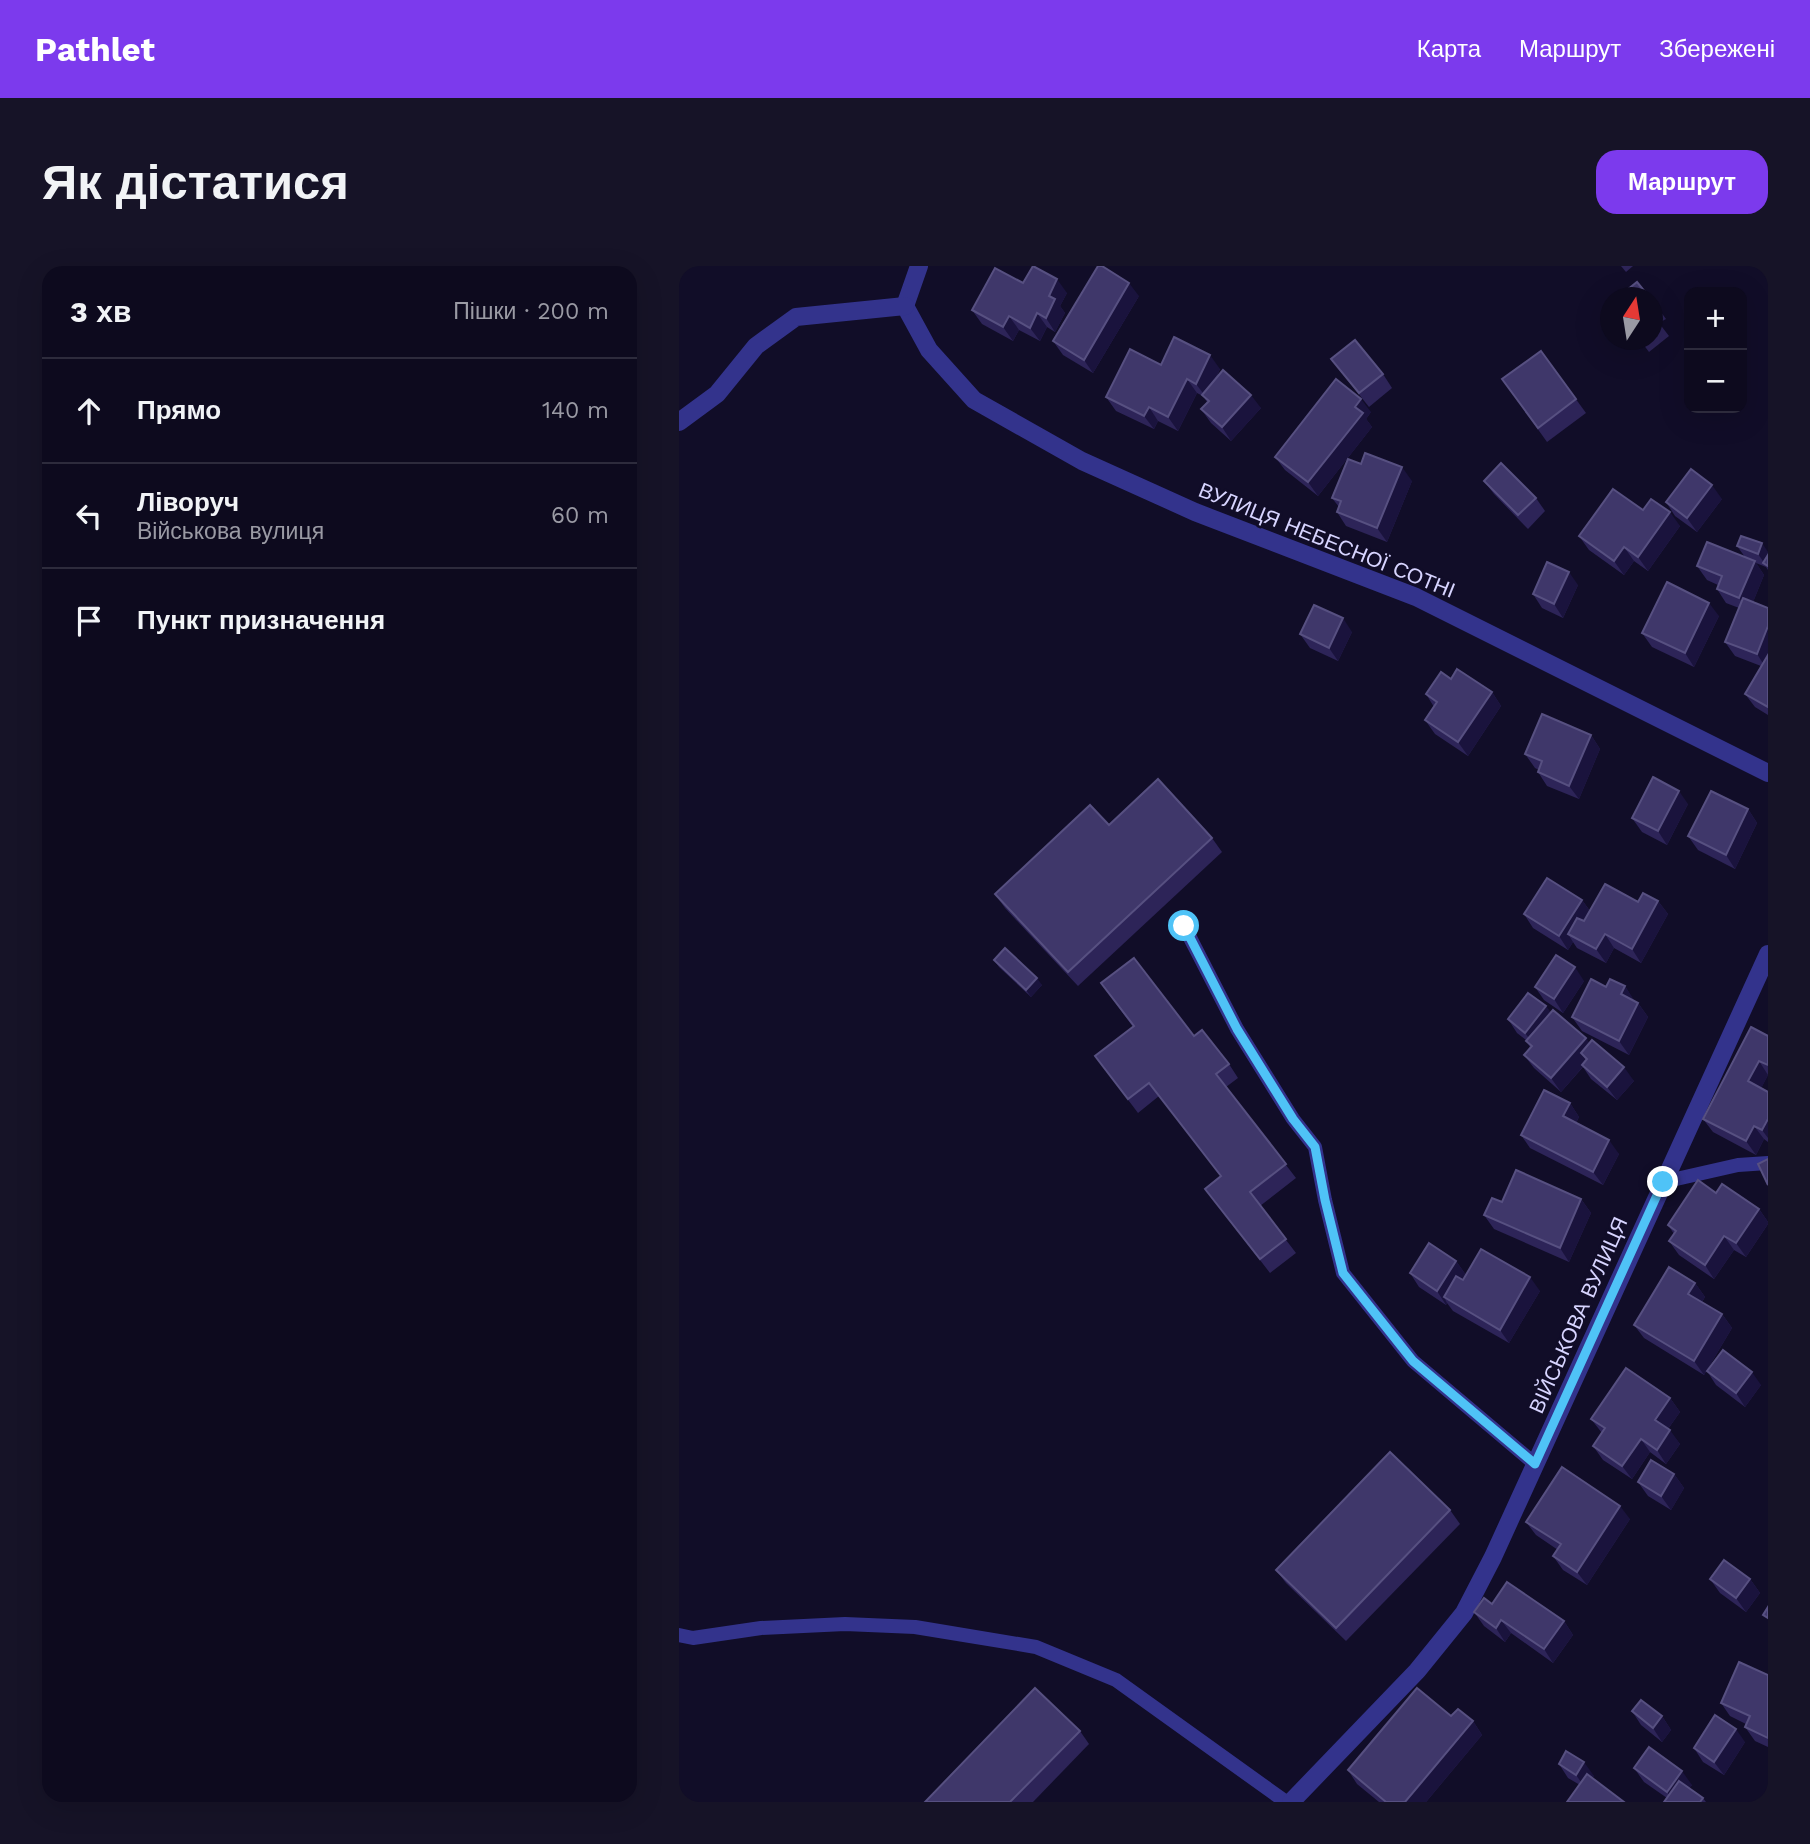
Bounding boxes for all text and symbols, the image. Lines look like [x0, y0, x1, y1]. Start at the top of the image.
text: Pathlet [35, 30, 155, 69]
text: Карта [1417, 35, 1481, 63]
text: Маршрут [1519, 35, 1621, 63]
text: Збережені [1659, 35, 1775, 63]
button: Маршрут [1596, 150, 1768, 214]
text: Як дістатися [42, 153, 349, 211]
north arrow [1600, 287, 1663, 350]
map controls [1684, 287, 1747, 413]
button: + [1684, 287, 1747, 350]
text: 3 хв [70, 294, 132, 329]
text: Пішки · 200 m [453, 298, 609, 325]
button: − [1684, 350, 1747, 413]
icon: ahead [70, 392, 108, 430]
text: Прямо [137, 395, 221, 425]
text: 140 m [542, 397, 609, 424]
street label: ВУЛИЦЯ НЕБЕСНОЇ СОТНІ [1195, 477, 1459, 603]
text: Ліворуч [137, 487, 239, 517]
icon: left [70, 497, 108, 535]
text: 60 m [551, 502, 609, 529]
text: Військова вулиця [137, 518, 324, 545]
icon: arrive [70, 602, 108, 640]
text: Пункт призначення [137, 605, 385, 635]
route start [1168, 910, 1199, 941]
route end [1647, 1166, 1678, 1197]
street label: ВІЙСЬКОВА ВУЛИЦЯ [1523, 1213, 1633, 1417]

